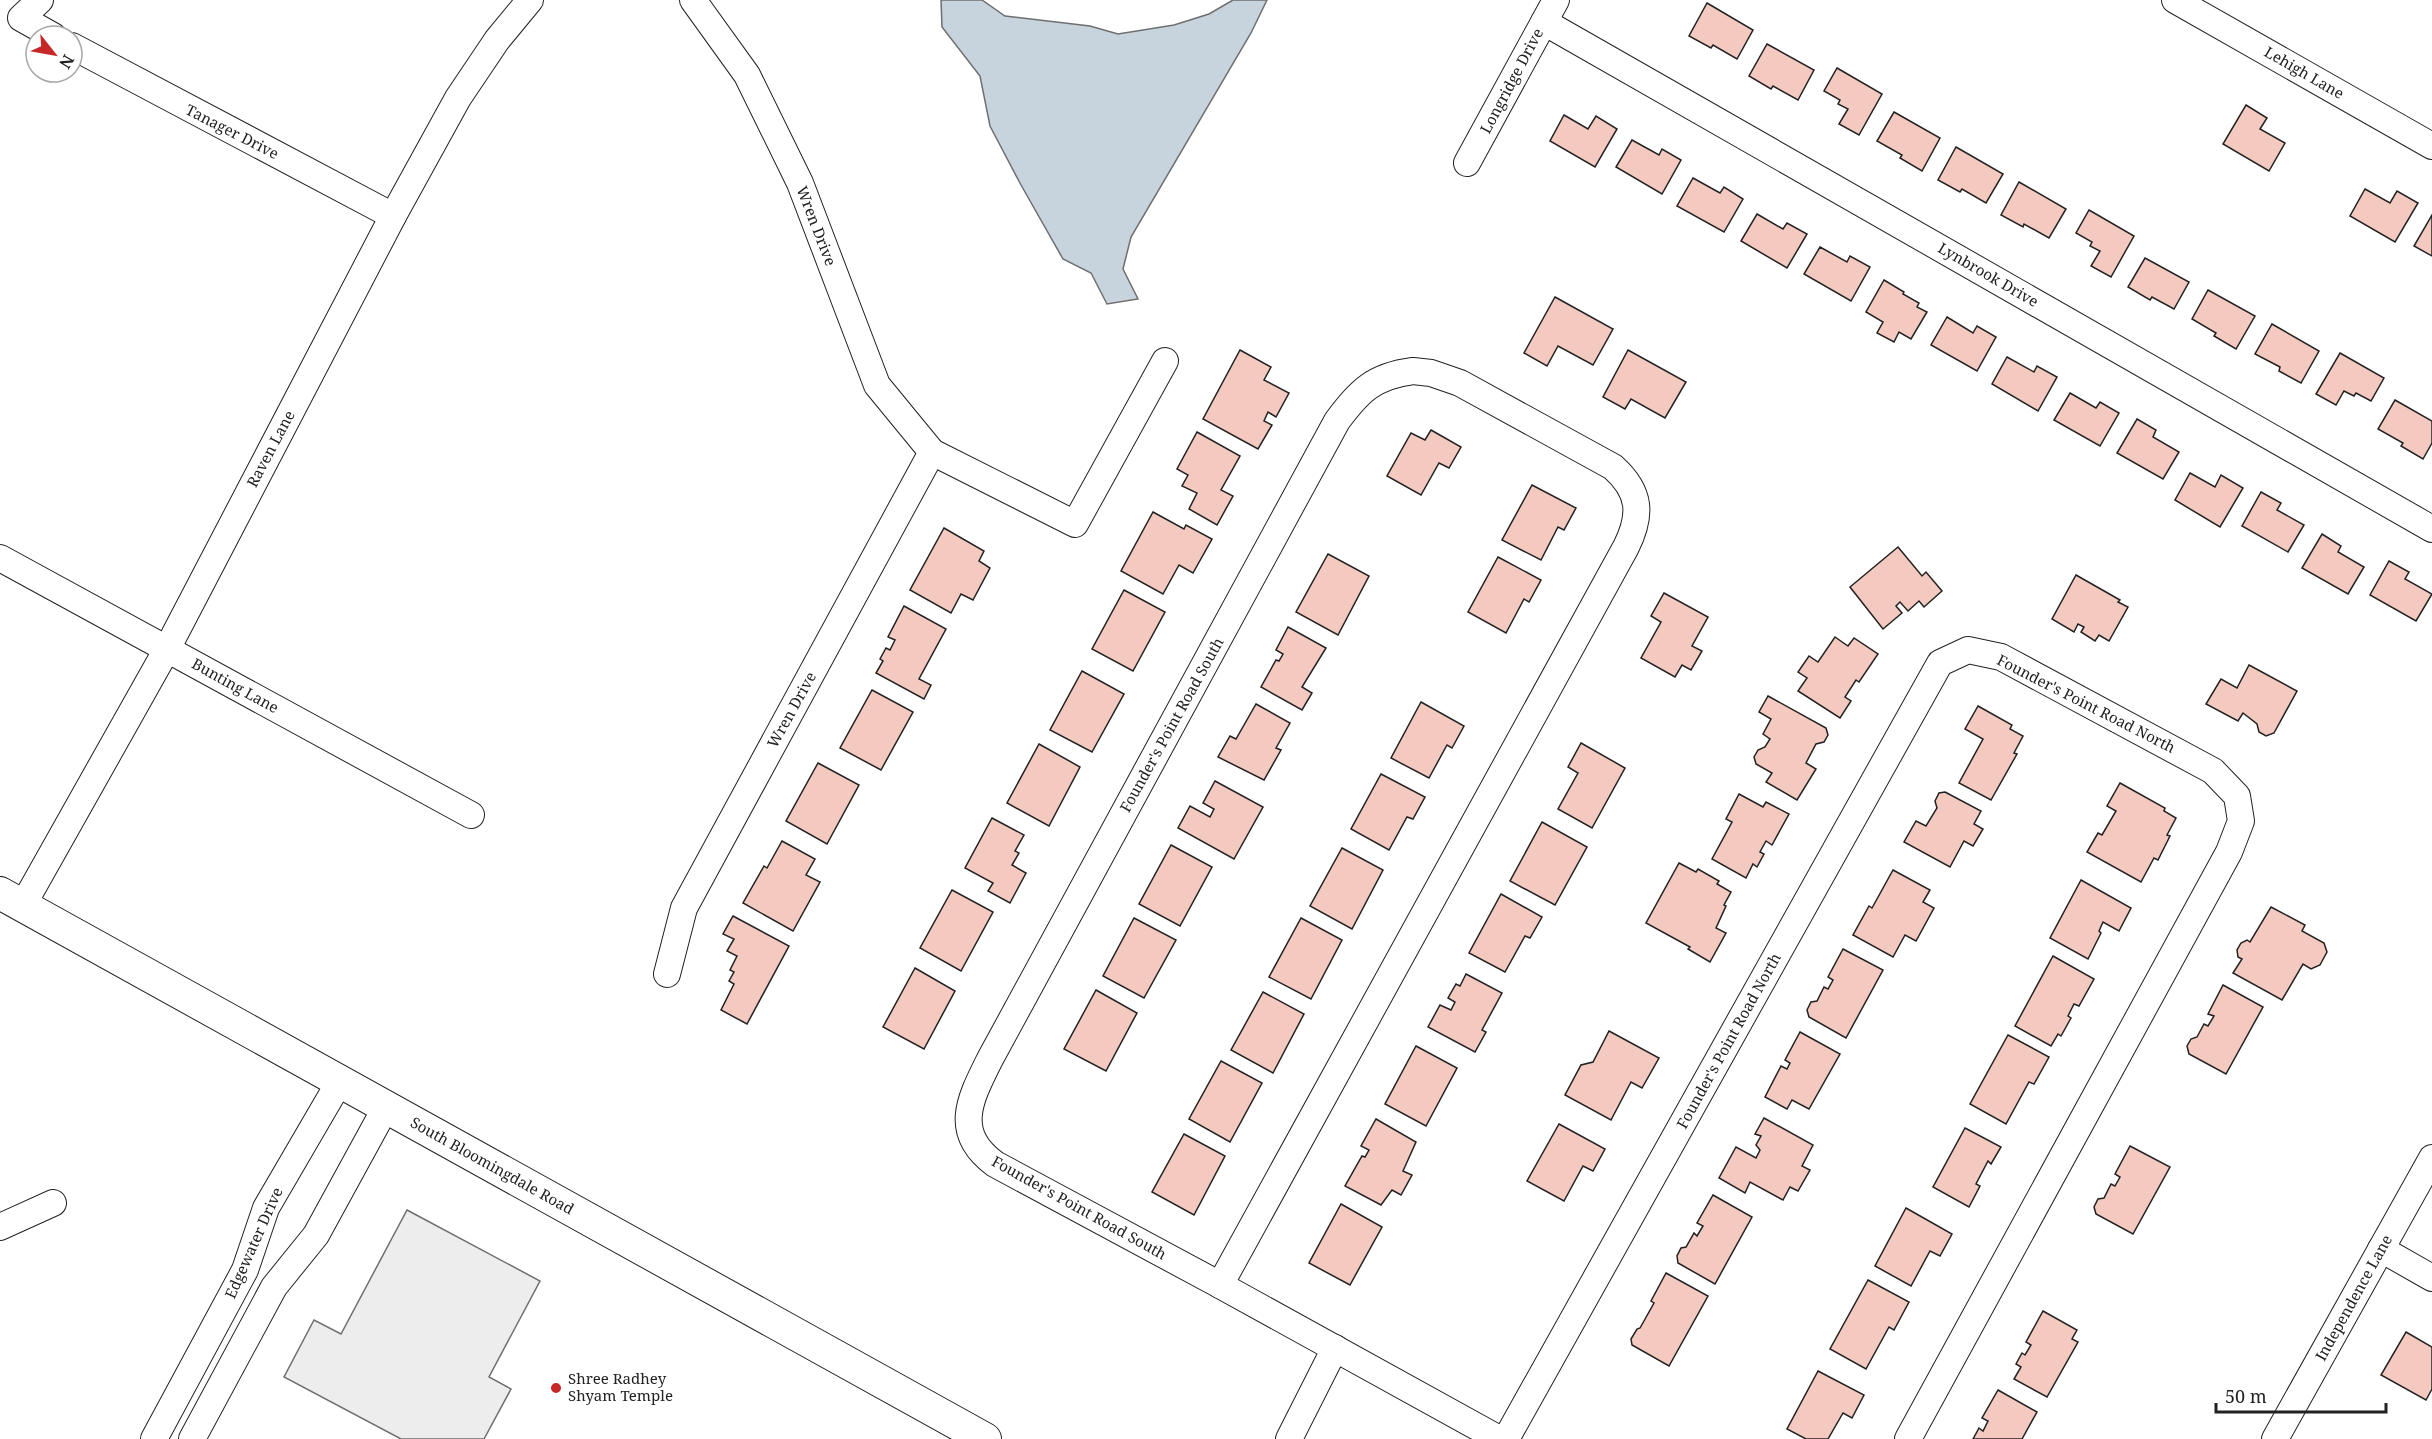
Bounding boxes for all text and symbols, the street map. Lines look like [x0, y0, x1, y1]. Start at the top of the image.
north arrow [24, 24, 84, 84]
street label: Longridge Drive [1475, 24, 1547, 137]
street label: Lehigh Lane [2261, 41, 2348, 103]
text: N [54, 51, 80, 73]
street label: Tanager Drive [183, 99, 282, 163]
street label: Wren Drive [793, 183, 841, 268]
street label: Lynbrook Drive [1935, 237, 2042, 311]
street label: Raven Lane [242, 407, 299, 490]
street label: Founder's Point Road South [1115, 633, 1228, 815]
street label: Founder's Point Road North [1994, 649, 2180, 757]
street label: Bunting Lane [189, 653, 282, 717]
street label: Wren Drive [762, 668, 820, 751]
street label: Founder's Point Road North [1671, 949, 1785, 1132]
street label: South Bloomingdale Road [407, 1112, 578, 1218]
street label: Founder's Point Road South [989, 1151, 1171, 1264]
street label: Edgewater Drive [220, 1184, 287, 1301]
street label: Independence Lane [2310, 1231, 2396, 1364]
place label: Shree Radhey Shyam Temple [568, 1368, 673, 1405]
scale bar [2216, 1376, 2386, 1414]
marker: Shree Radhey Shyam Temple [549, 1381, 563, 1395]
text: 50 m [2225, 1384, 2267, 1408]

